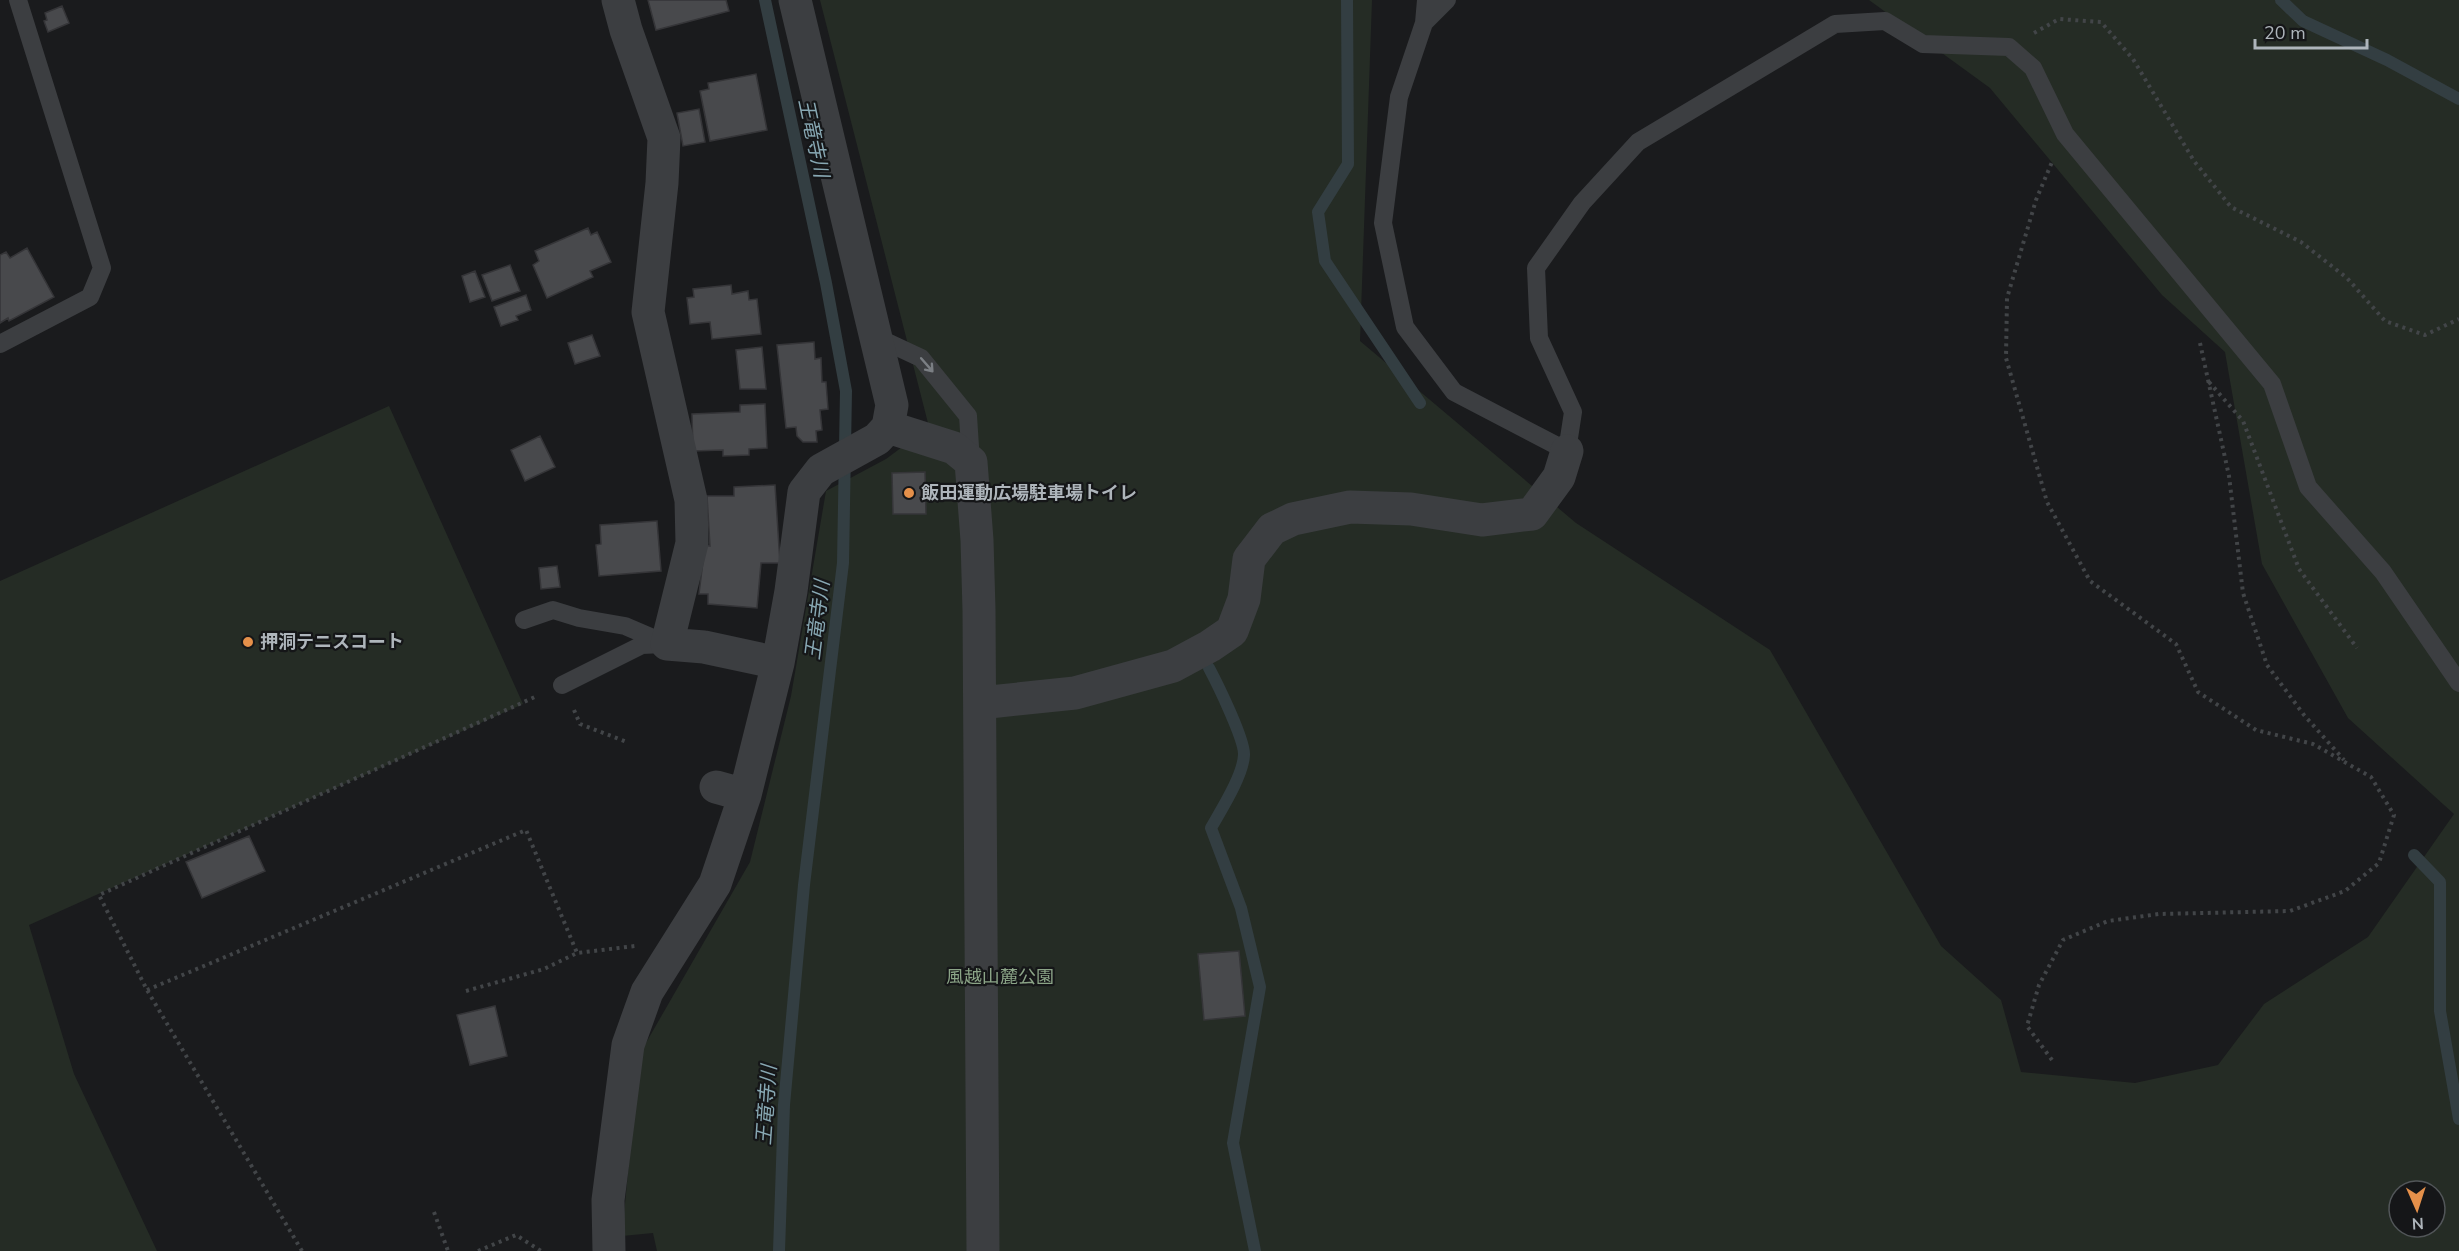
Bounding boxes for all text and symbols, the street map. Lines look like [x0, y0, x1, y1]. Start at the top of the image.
scale bar [2255, 12, 2368, 50]
text: 20 m [2264, 21, 2306, 45]
water label: 王竜寺川 [792, 96, 835, 182]
one-way arrow [920, 357, 933, 373]
place label: 飯田運動広場駐車場トイレ [921, 481, 1137, 505]
marker: 飯田運動広場駐車場トイレ [902, 486, 916, 500]
water label: 王竜寺川 [799, 577, 836, 661]
place label: 押洞テニスコート [260, 630, 404, 654]
marker: 押洞テニスコート [241, 635, 255, 649]
park label: 風越山麓公園 [946, 965, 1054, 989]
water label: 王竜寺川 [750, 1062, 783, 1146]
north arrow [2387, 1179, 2447, 1239]
text: N [2411, 1212, 2424, 1234]

